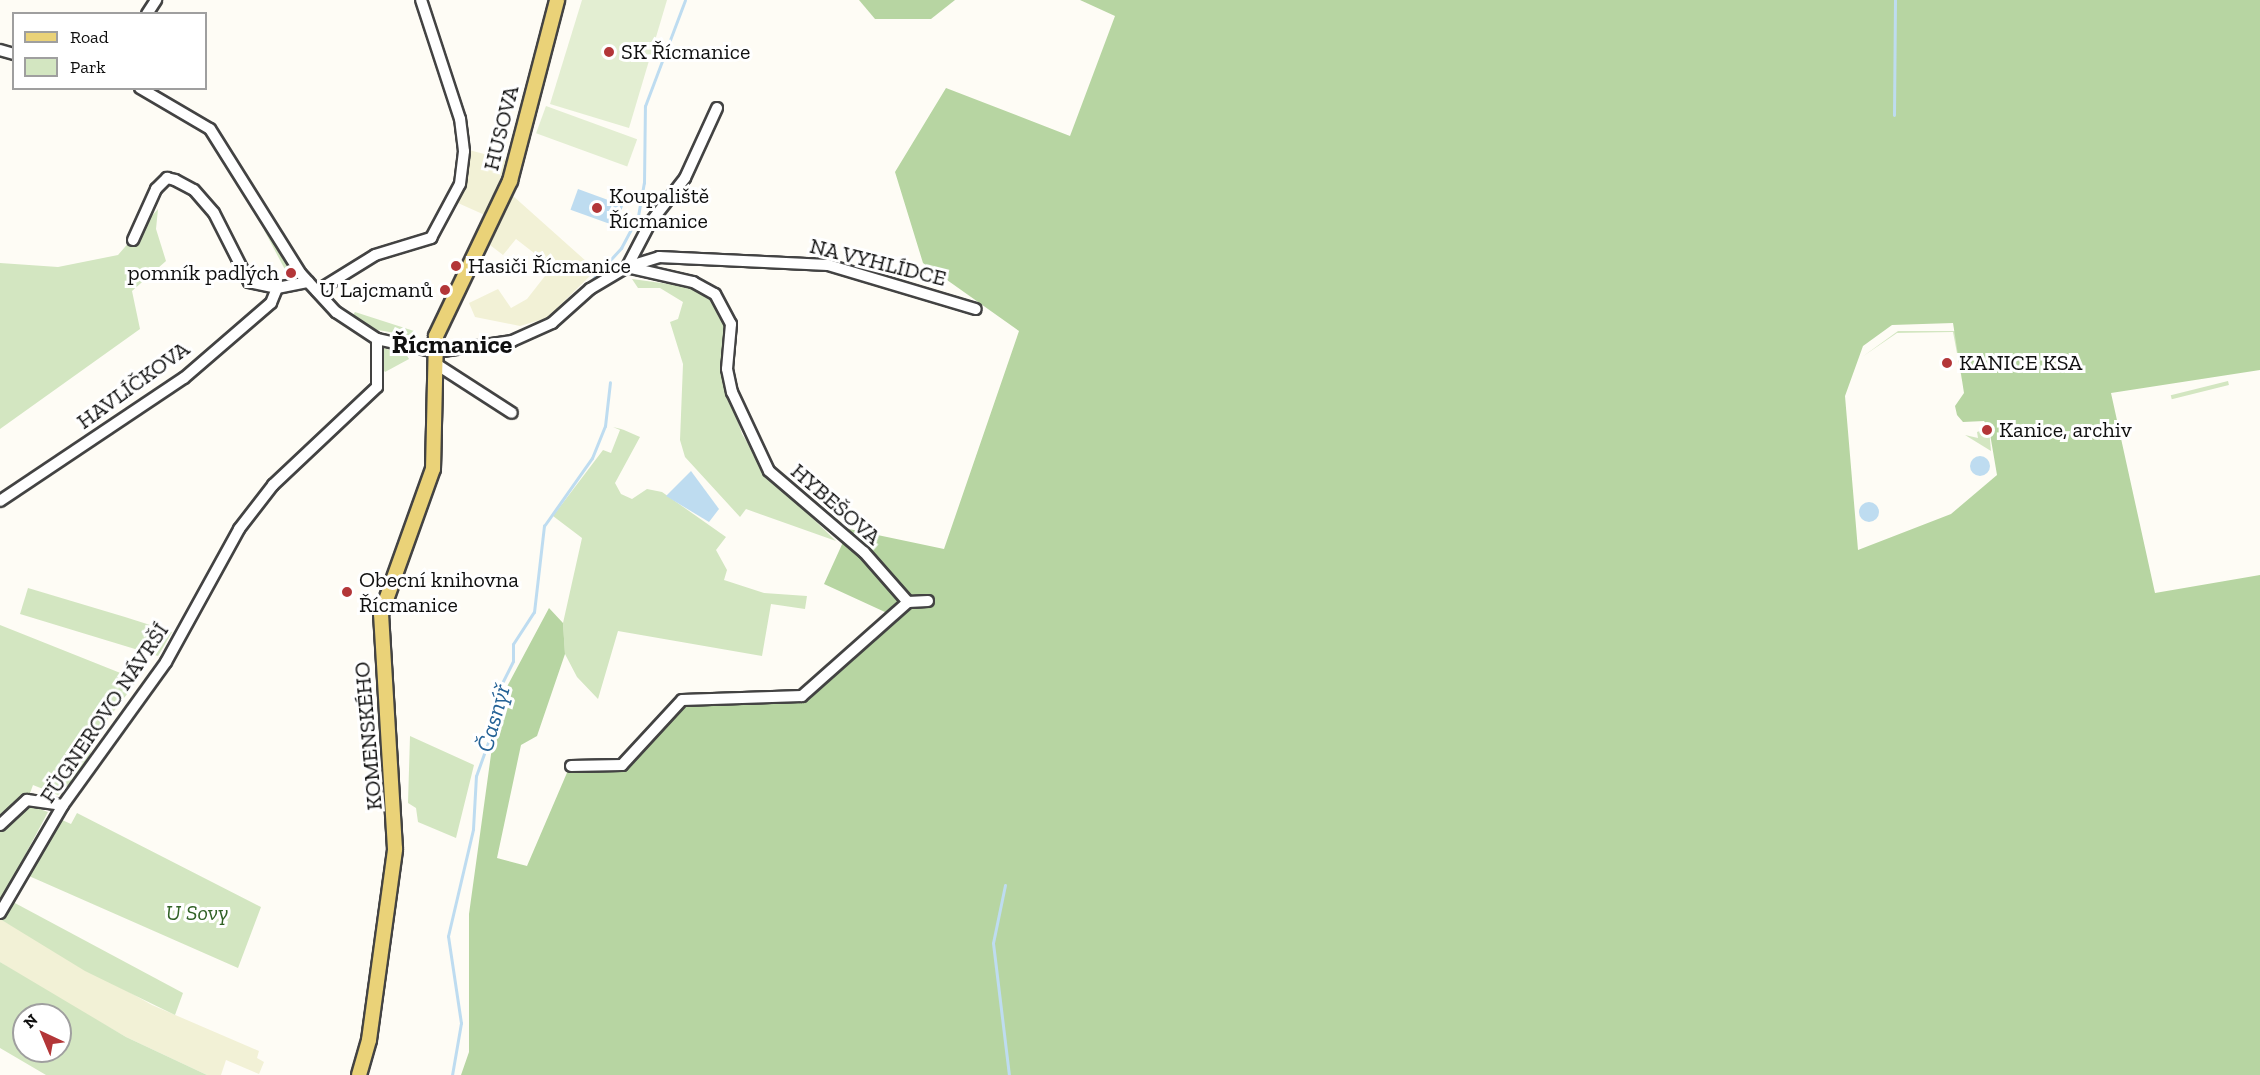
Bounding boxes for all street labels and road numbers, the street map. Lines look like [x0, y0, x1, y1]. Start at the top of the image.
street label: HUSOVA [478, 83, 524, 173]
street label: NA VYHLÍDCE [806, 232, 950, 292]
street label: HAVLÍČKOVA [72, 335, 194, 435]
street label: HYBEŠOVA [786, 458, 886, 550]
street label: FÜGNEROVO NÁVRŠÍ [34, 618, 174, 808]
street label: KOMENSKÉHO [348, 661, 388, 811]

